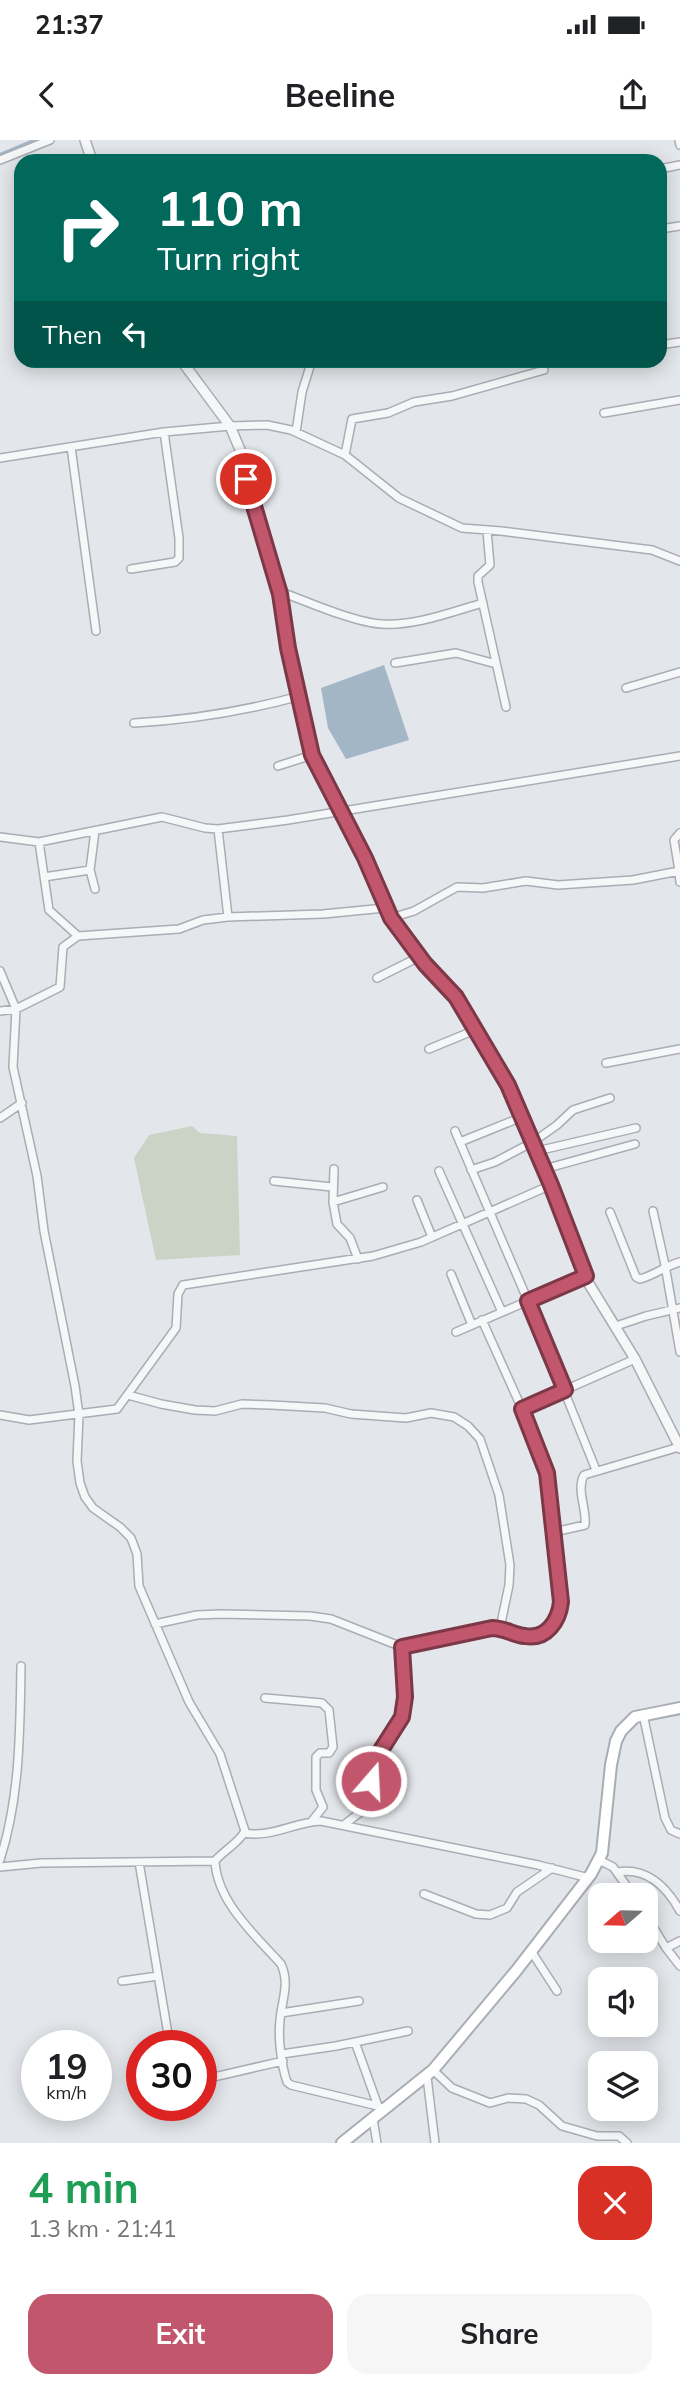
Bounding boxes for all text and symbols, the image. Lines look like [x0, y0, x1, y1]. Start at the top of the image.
text: 21:37 [35, 8, 104, 41]
text: Beeline [285, 75, 395, 115]
icon: back [28, 76, 66, 114]
icon: share [614, 76, 652, 114]
text: 110 m [157, 177, 303, 238]
icon: right [42, 182, 133, 273]
text: Turn right [157, 238, 300, 278]
icon: left [116, 315, 154, 353]
text: Then [42, 318, 102, 351]
pin [216, 449, 276, 509]
icon: arrive [227, 460, 265, 498]
position arrow [334, 1744, 408, 1818]
north arrow [588, 1883, 658, 1953]
map controls [588, 1883, 658, 2121]
button: sound [588, 1967, 658, 2037]
speed limit sign: 30 [126, 2030, 217, 2121]
text: 19 [45, 2044, 88, 2088]
button: layers [588, 2051, 658, 2121]
text: km/h [46, 2081, 87, 2104]
text: 4 min [28, 2161, 139, 2214]
button: close [578, 2166, 652, 2240]
text: 1.3 km · 21:41 [28, 2214, 177, 2243]
button: Exit [28, 2294, 333, 2374]
button: Share [347, 2294, 652, 2374]

